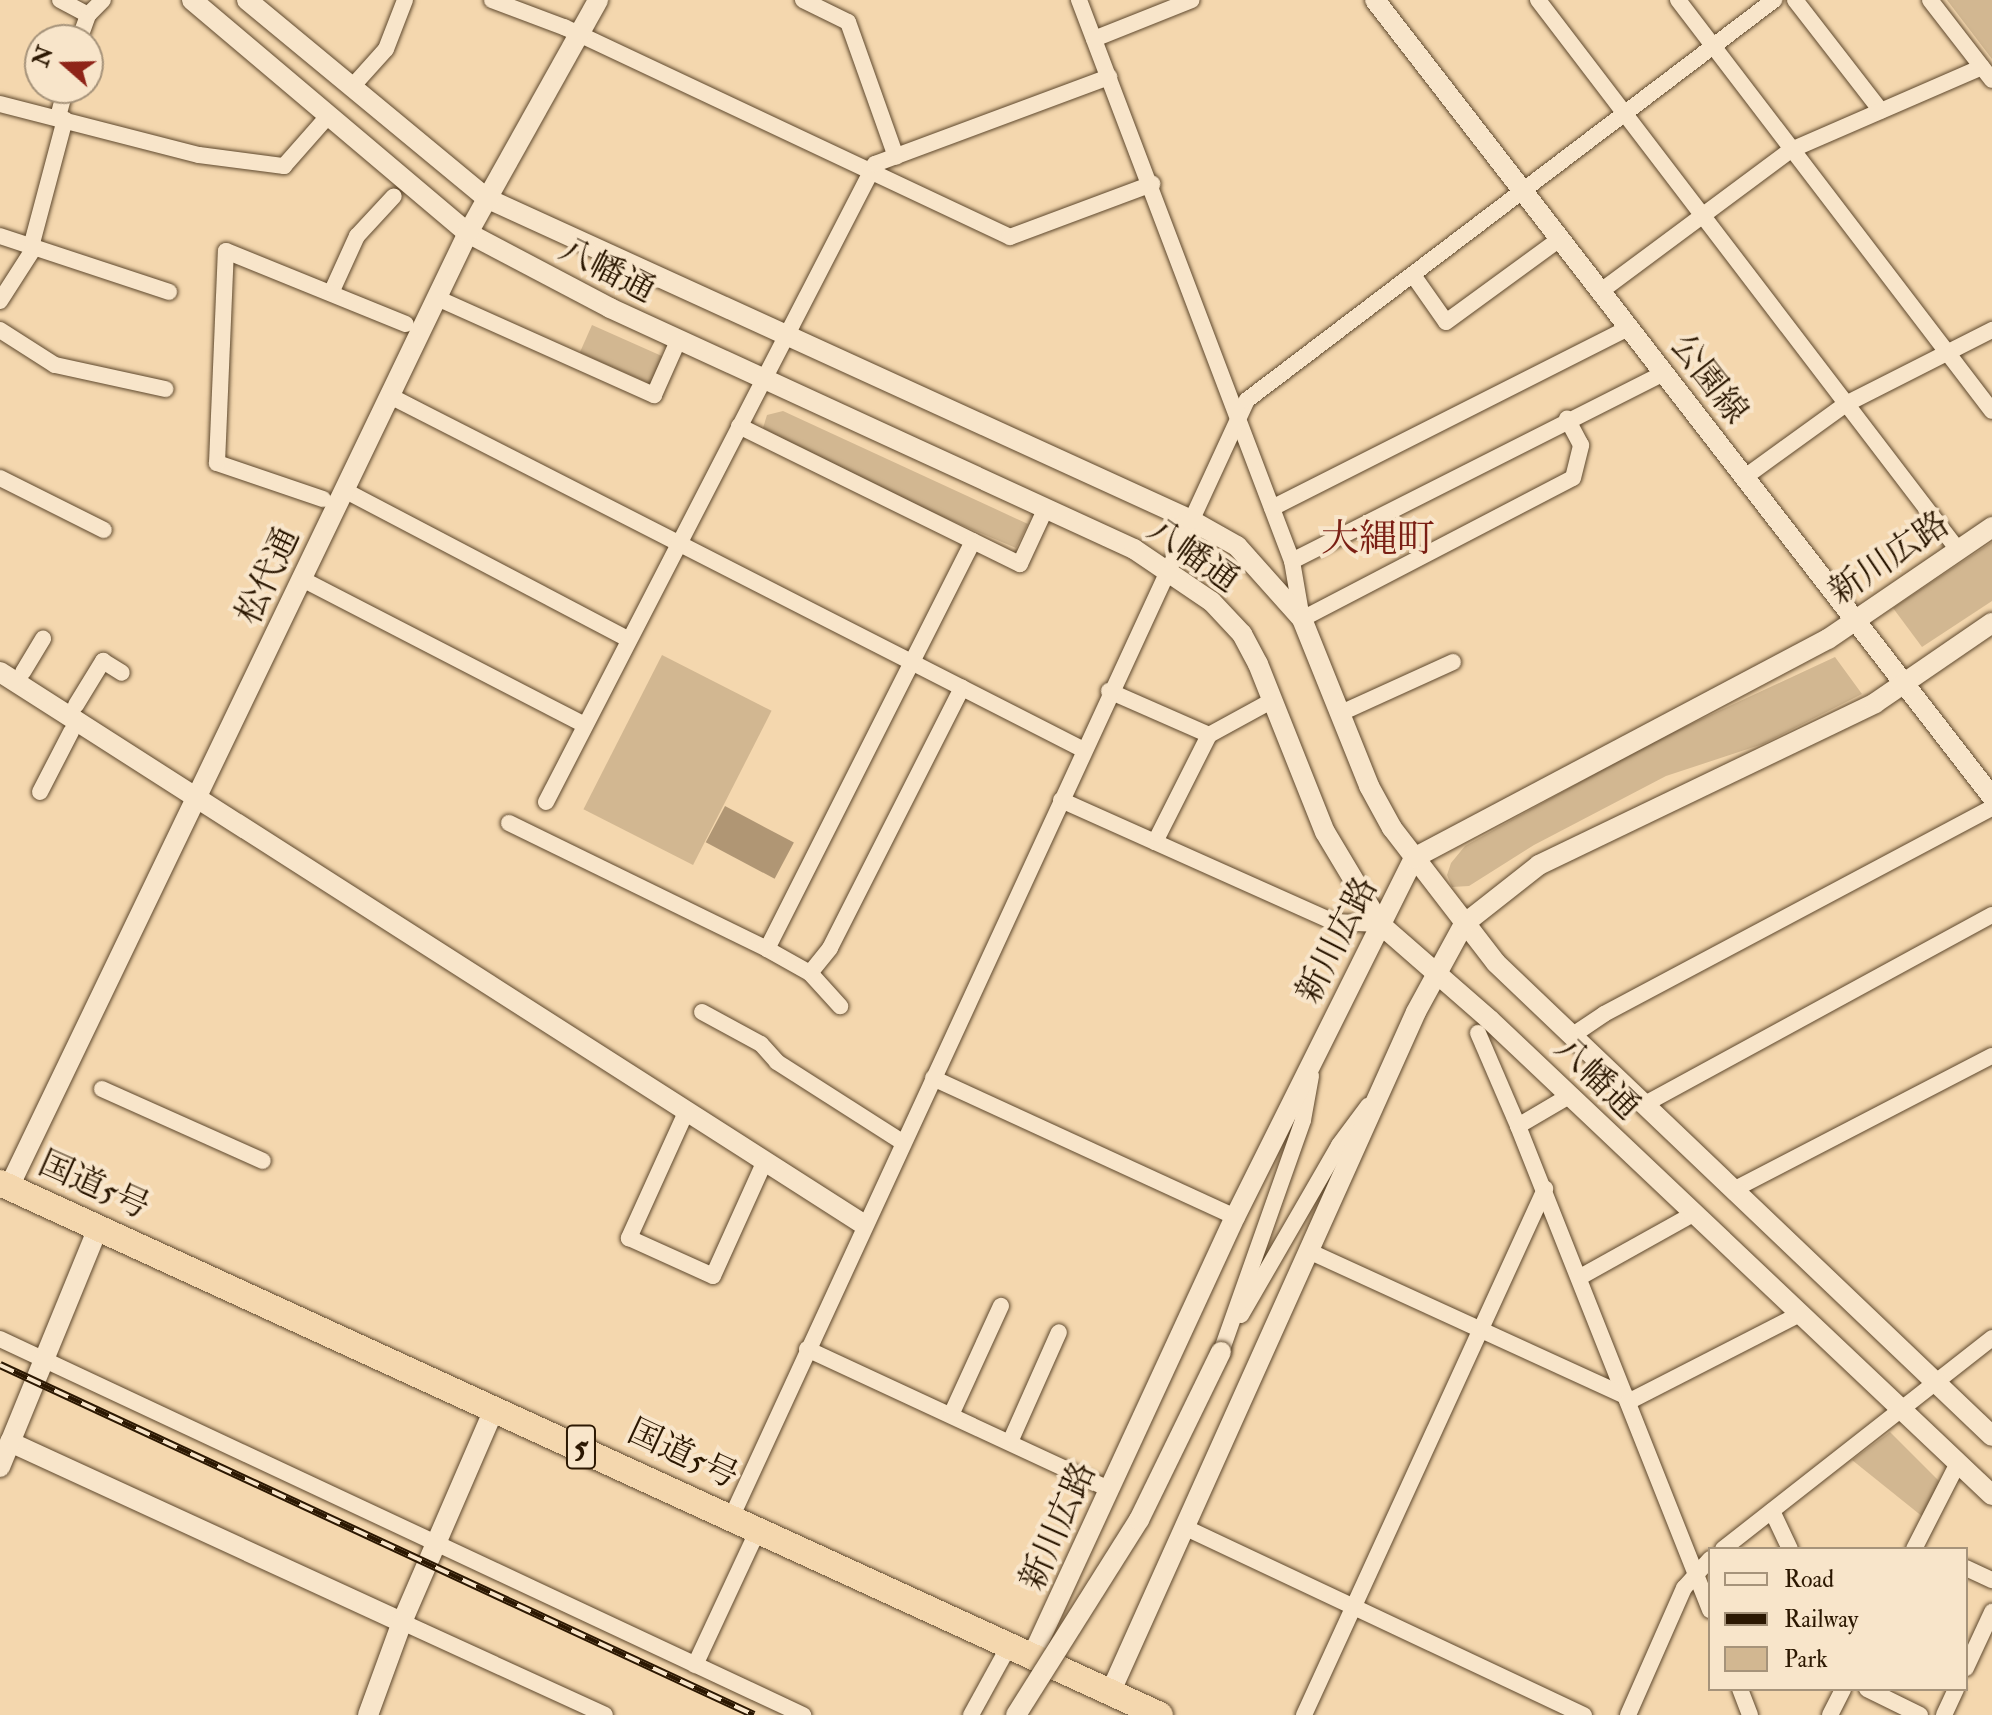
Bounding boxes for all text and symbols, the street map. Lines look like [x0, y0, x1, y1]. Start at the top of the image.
north arrow [24, 24, 104, 104]
text: N [27, 42, 60, 71]
street label: 八幡通 [552, 229, 662, 311]
street label: 公園線 [1662, 326, 1756, 432]
street label: 新川広路 [1821, 503, 1957, 613]
street label: 八幡通 [1140, 509, 1246, 601]
district label: 大縄町 [1321, 517, 1435, 563]
street label: 松代通 [228, 521, 308, 631]
street label: 新川広路 [1288, 870, 1386, 1010]
street label: 八幡通 [1546, 1028, 1648, 1128]
street label: 国道5号 [32, 1143, 156, 1227]
street label: 国道5号 [621, 1411, 745, 1497]
road number: 5 [565, 1419, 597, 1475]
street label: 新川広路 [1012, 1456, 1104, 1596]
legend [1708, 1547, 1968, 1691]
text: Road [1784, 1564, 1834, 1595]
text: Railway [1784, 1604, 1858, 1635]
text: Park [1784, 1644, 1828, 1675]

